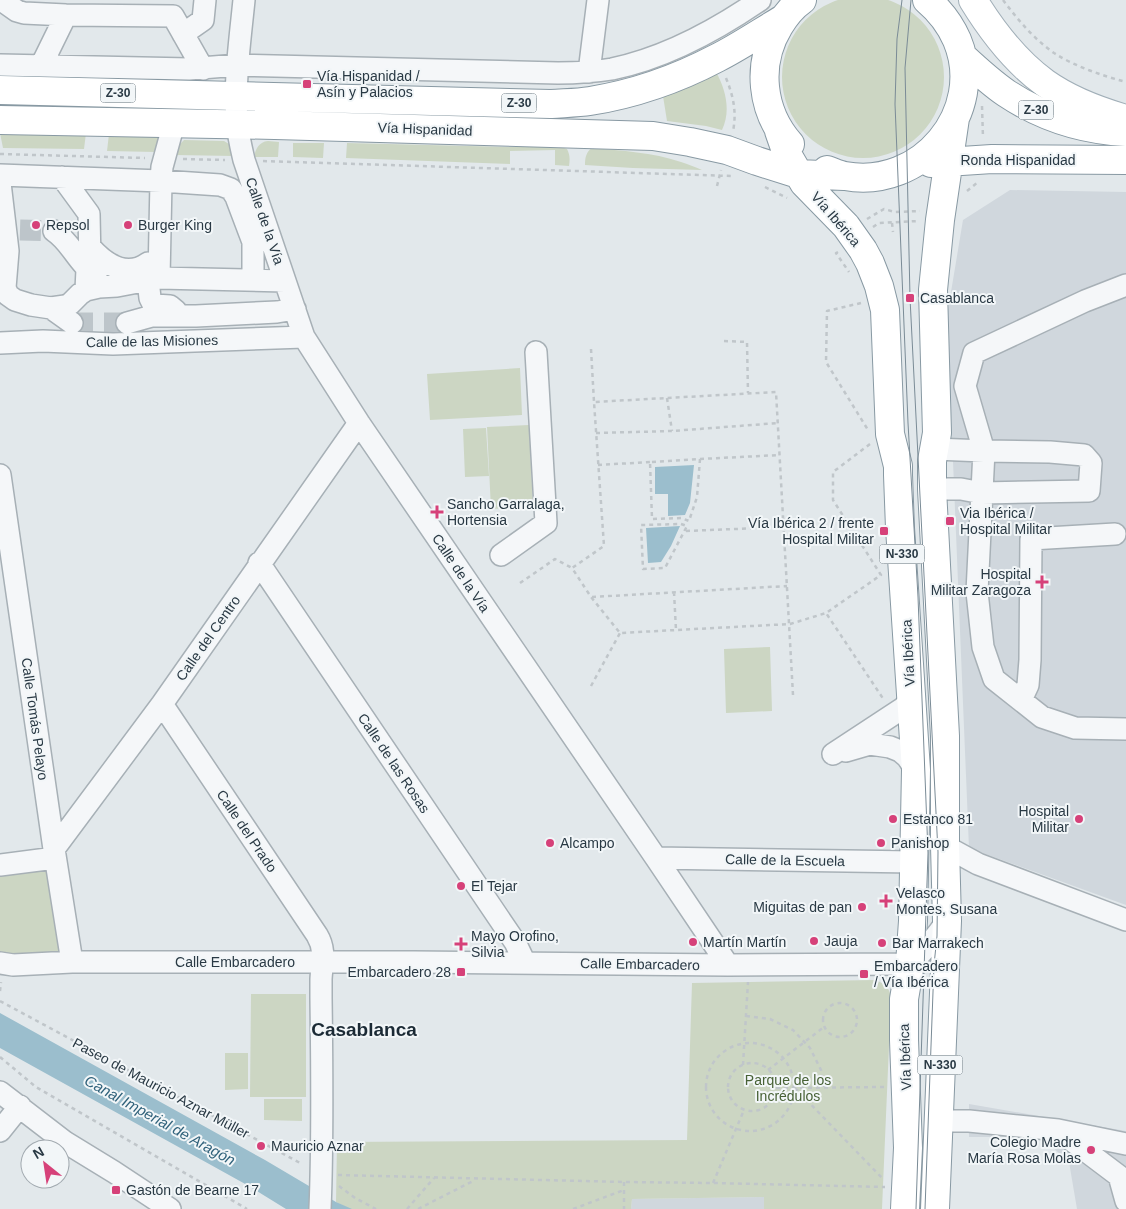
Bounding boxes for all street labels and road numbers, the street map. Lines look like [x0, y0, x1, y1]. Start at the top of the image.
road number: Z-30 [100, 84, 136, 102]
road number: Z-30 [502, 94, 536, 112]
road number: Z-30 [1018, 100, 1054, 120]
street label: Vía Hispanidad [377, 119, 473, 139]
street label: Ronda Hispanidad [960, 152, 1076, 168]
street label: Calle de la Vía [243, 175, 287, 267]
street label: Vía Ibérica [808, 188, 864, 250]
street label: Calle de las Misiones [86, 332, 218, 350]
street label: Calle de la Vía [429, 531, 493, 615]
road number: N-330 [880, 544, 924, 564]
street label: Calle del Centro [173, 592, 243, 684]
street label: Vía Ibérica [898, 619, 918, 687]
street label: Calle Tomás Pelayo [18, 657, 52, 781]
street label: Calle de las Rosas [355, 710, 433, 816]
street label: Calle del Prado [214, 787, 281, 875]
street label: Calle de la Escuela [725, 851, 845, 869]
street label: Calle Embarcadero [175, 954, 295, 970]
street label: Calle Embarcadero [580, 955, 700, 973]
street label: Vía Ibérica [896, 1023, 914, 1091]
street label: Paseo de Mauricio Aznar Müller [70, 1035, 252, 1142]
road number: N-330 [918, 1056, 962, 1074]

